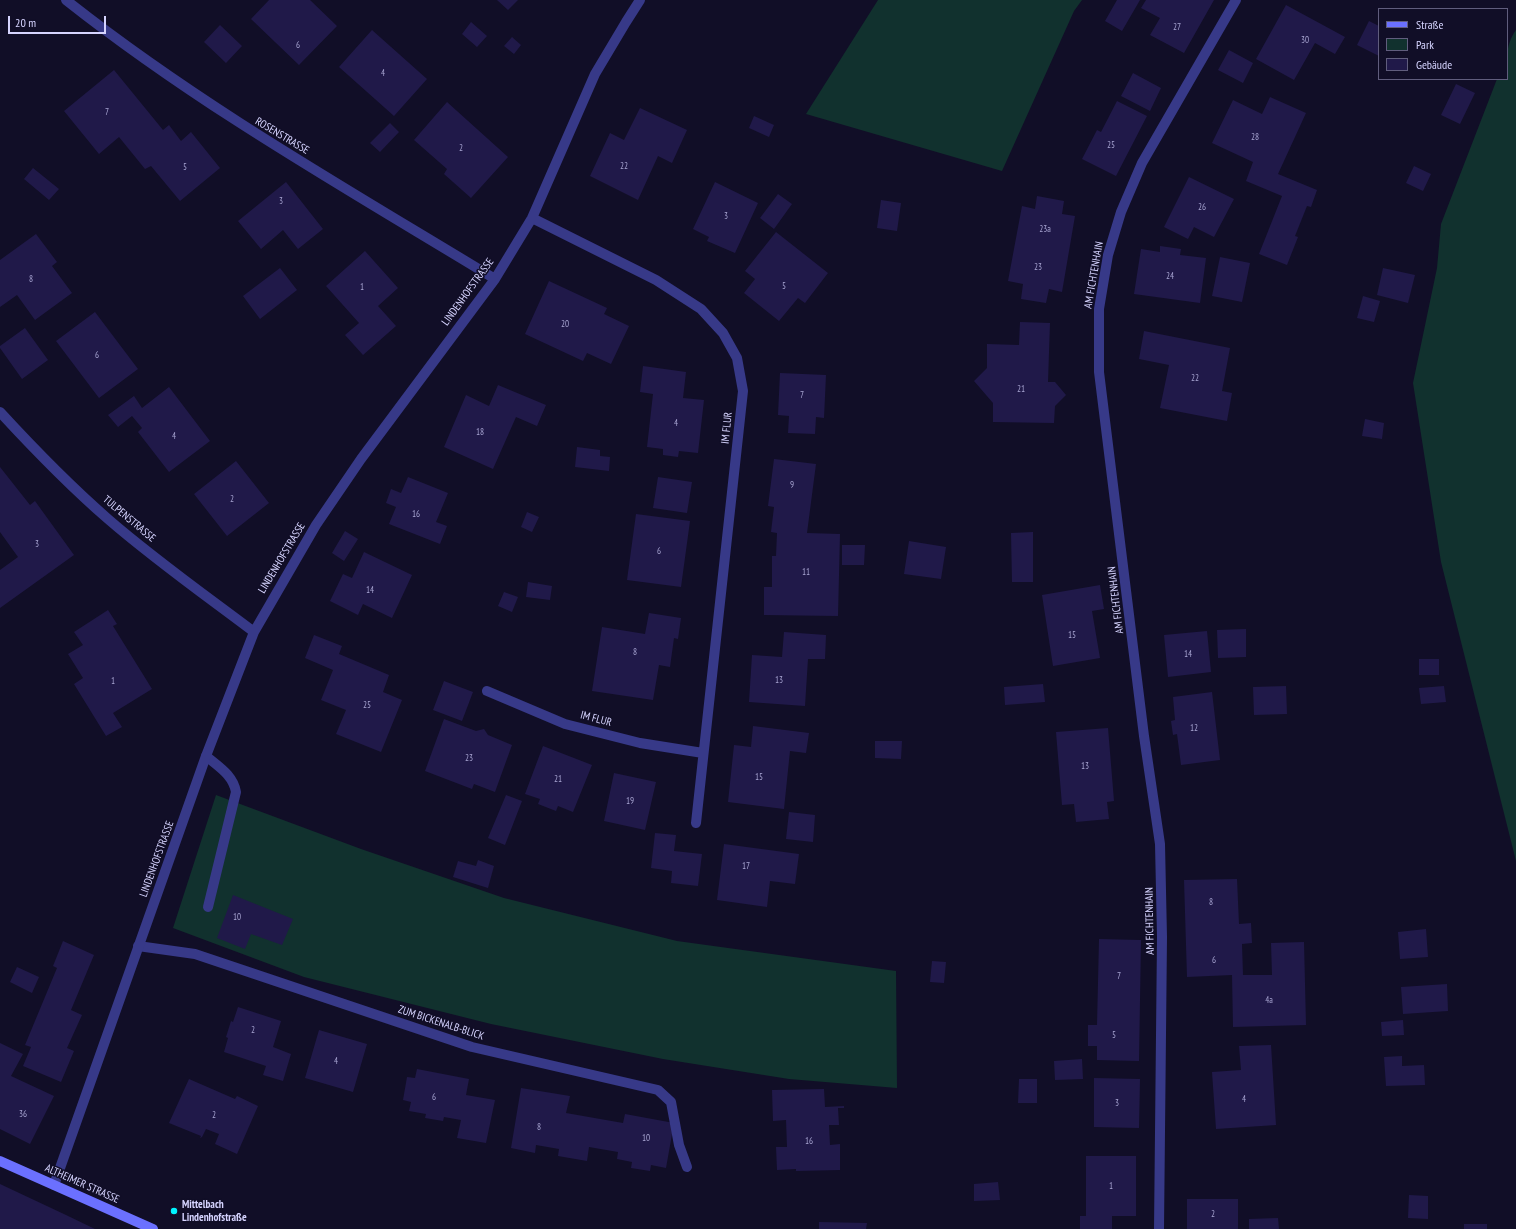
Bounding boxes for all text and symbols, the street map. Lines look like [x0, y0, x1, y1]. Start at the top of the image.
scale bar [10, 8, 108, 34]
legend [1378, 8, 1508, 80]
text: 20 m [15, 15, 36, 30]
text: Straße [1416, 17, 1443, 32]
house number: 27 [1173, 22, 1181, 32]
house number: 30 [1301, 35, 1309, 45]
text: Park [1416, 37, 1434, 52]
house number: 6 [296, 40, 300, 50]
text: Gebäude [1416, 57, 1452, 72]
house number: 4 [381, 68, 385, 78]
house number: 7 [105, 107, 109, 117]
street label: ROSENSTRASSE [253, 115, 311, 157]
house number: 28 [1251, 132, 1259, 142]
house number: 25 [1107, 140, 1115, 150]
house number: 2 [459, 143, 463, 153]
house number: 22 [620, 161, 628, 171]
house number: 5 [183, 162, 187, 172]
house number: 3 [279, 196, 283, 206]
house number: 26 [1198, 202, 1206, 212]
house number: 3 [724, 211, 728, 221]
house number: 23a [1039, 224, 1051, 234]
street label: AM FICHTENHAIN [1082, 241, 1106, 309]
street label: LINDENHOFSTRASSE [439, 256, 497, 328]
house number: 23 [1034, 262, 1042, 272]
house number: 24 [1166, 271, 1174, 281]
house number: 8 [29, 274, 33, 284]
house number: 5 [782, 281, 786, 291]
house number: 1 [360, 282, 364, 292]
house number: 20 [561, 319, 569, 329]
house number: 6 [95, 350, 99, 360]
house number: 22 [1191, 373, 1199, 383]
house number: 21 [1017, 384, 1025, 394]
house number: 7 [800, 390, 804, 400]
street label: IM FLUR [719, 411, 735, 445]
house number: 4 [674, 418, 678, 428]
house number: 18 [476, 427, 484, 437]
house number: 4 [172, 431, 176, 441]
house number: 9 [790, 480, 794, 490]
street label: TULPENSTRASSE [100, 493, 158, 545]
house number: 2 [230, 494, 234, 504]
house number: 16 [412, 509, 420, 519]
street label: LINDENHOFSTRASSE [256, 520, 308, 596]
house number: 3 [35, 539, 39, 549]
house number: 6 [657, 546, 661, 556]
street label: AM FICHTENHAIN [1105, 566, 1127, 634]
house number: 11 [802, 567, 810, 577]
house number: 14 [366, 585, 374, 595]
house number: 15 [1068, 630, 1076, 640]
house number: 8 [633, 647, 637, 657]
house number: 14 [1184, 649, 1192, 659]
house number: 13 [775, 675, 783, 685]
house number: 1 [111, 676, 115, 686]
house number: 25 [363, 700, 371, 710]
street label: IM FLUR [579, 708, 613, 730]
house number: 12 [1190, 723, 1198, 733]
house number: 23 [465, 753, 473, 763]
house number: 13 [1081, 761, 1089, 771]
house number: 15 [755, 772, 763, 782]
house number: 21 [554, 774, 562, 784]
house number: 19 [626, 796, 634, 806]
street label: LINDENHOFSTRASSE [137, 819, 177, 899]
house number: 17 [742, 861, 750, 871]
street label: AM FICHTENHAIN [1143, 887, 1157, 955]
house number: 8 [1209, 897, 1213, 907]
house number: 10 [233, 912, 241, 922]
house number: 6 [1212, 955, 1216, 965]
house number: 7 [1117, 971, 1121, 981]
house number: 4a [1265, 995, 1273, 1005]
street label: ZUM BICKENALB-BLICK [396, 1003, 486, 1043]
house number: 2 [251, 1025, 255, 1035]
house number: 5 [1112, 1030, 1116, 1040]
house number: 4 [334, 1056, 338, 1066]
house number: 6 [432, 1092, 436, 1102]
house number: 4 [1242, 1094, 1246, 1104]
house number: 3 [1115, 1098, 1119, 1108]
house number: 36 [19, 1109, 27, 1119]
house number: 2 [212, 1110, 216, 1120]
house number: 8 [537, 1122, 541, 1132]
house number: 10 [642, 1133, 650, 1143]
house number: 16 [805, 1136, 813, 1146]
street label: ALTHEIMER STRASSE [43, 1162, 121, 1206]
house number: 1 [1109, 1181, 1113, 1191]
place label: Mittelbach Lindenhofstraße [182, 1198, 247, 1224]
marker: Mittelbach Lindenhofstraße [169, 1206, 179, 1216]
house number: 2 [1211, 1209, 1215, 1219]

